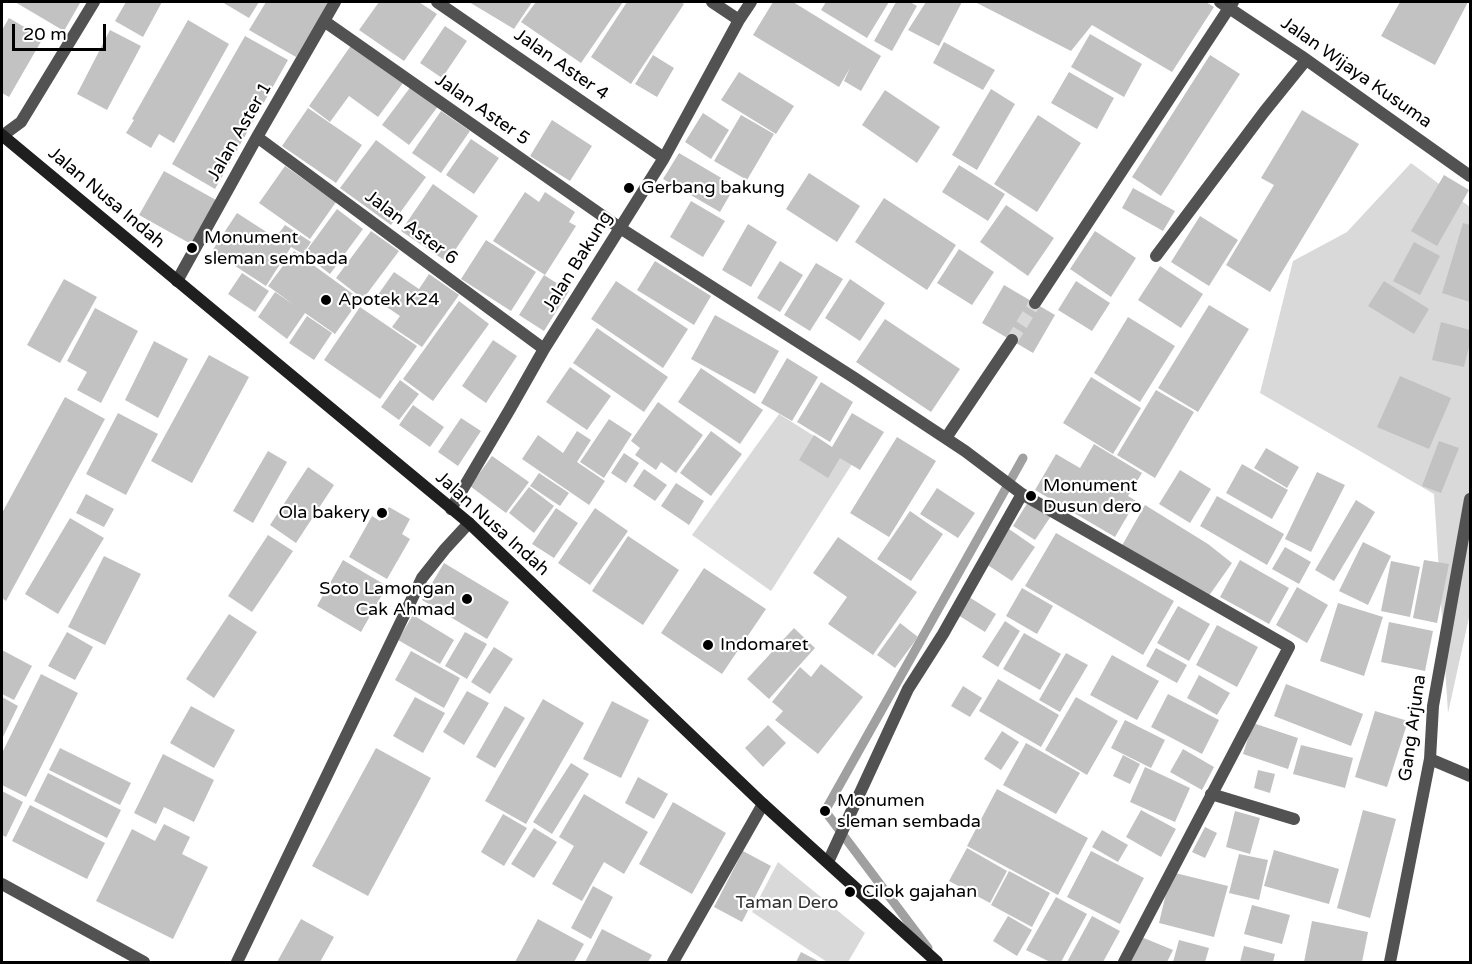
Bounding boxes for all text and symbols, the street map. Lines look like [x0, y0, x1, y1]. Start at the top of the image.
scale bar [15, 12, 110, 50]
street label: Jalan Wijaya Kusuma [1276, 13, 1436, 133]
text: 20 m [23, 23, 67, 45]
street label: Jalan Aster 4 [510, 24, 612, 106]
street label: Jalan Aster 5 [431, 69, 533, 151]
street label: Jalan Aster 1 [203, 79, 277, 185]
street label: Jalan Nusa Indah [43, 143, 169, 253]
place label: Gerbang bakung [641, 177, 785, 199]
marker: Gerbang bakung [622, 181, 636, 195]
street label: Jalan Aster 6 [360, 186, 462, 270]
street label: Jalan Bakung [539, 208, 617, 316]
place label: Monument sleman sembada [204, 227, 348, 270]
marker: Monument sleman sembada [185, 241, 199, 255]
place label: Apotek K24 [338, 289, 440, 311]
marker: Apotek K24 [319, 293, 333, 307]
street label: Jalan Nusa Indah [431, 467, 553, 581]
place label: Monument Dusun dero [1043, 475, 1142, 518]
marker: Monument Dusun dero [1024, 489, 1038, 503]
place label: Ola bakery [278, 502, 370, 524]
marker: Ola bakery [375, 506, 389, 520]
place label: Soto Lamongan Cak Ahmad [319, 578, 455, 620]
marker: Soto Lamongan Cak Ahmad [460, 592, 474, 606]
place label: Indomaret [720, 634, 809, 656]
marker: Indomaret [701, 638, 715, 652]
street label: Gang Arjuna [1395, 673, 1431, 783]
place label: Monumen sleman sembada [837, 790, 981, 832]
marker: Monumen sleman sembada [818, 804, 832, 818]
place label: Cilok gajahan [862, 881, 977, 903]
marker: Cilok gajahan [843, 885, 857, 899]
park label: Taman Dero [736, 892, 838, 914]

